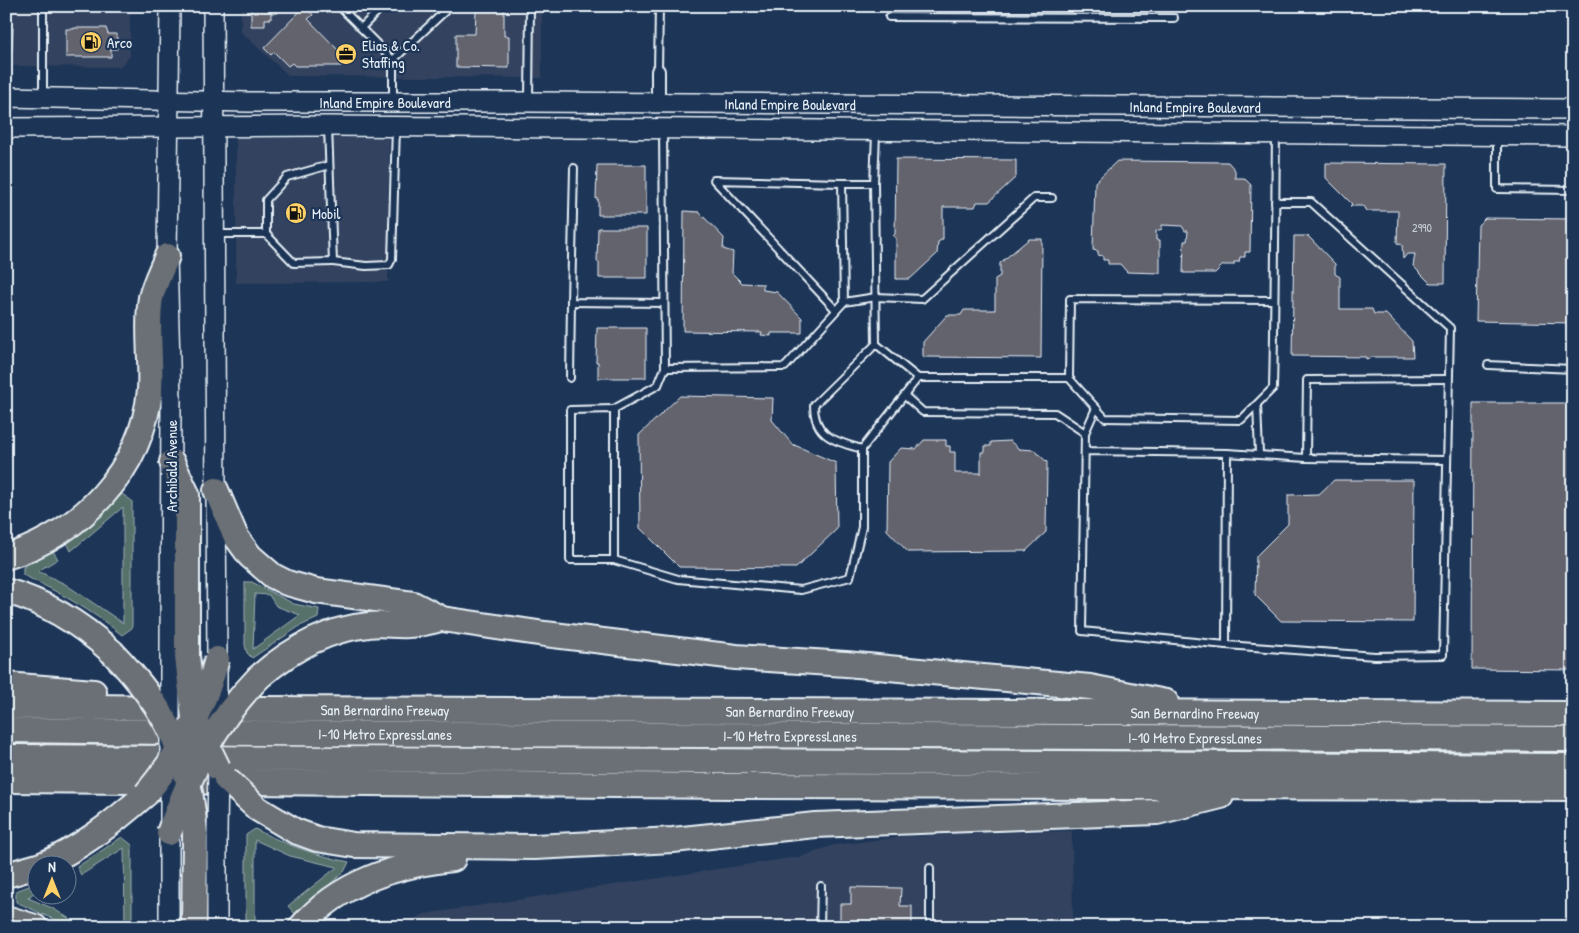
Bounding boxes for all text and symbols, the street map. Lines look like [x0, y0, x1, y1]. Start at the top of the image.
fuel station icon: Arco [79, 30, 103, 54]
place label: Arco [107, 32, 132, 53]
place label: Elias & Co. Staffing [362, 35, 420, 73]
office icon: Elias & Co. Staffing [334, 42, 358, 66]
street label: Inland Empire Boulevard [319, 92, 451, 113]
street label: Inland Empire Boulevard [724, 93, 856, 115]
street label: Inland Empire Boulevard [1129, 96, 1261, 117]
fuel station icon: Mobil [284, 201, 308, 225]
place label: Mobil [312, 203, 341, 224]
house number: 2990 [1412, 219, 1432, 236]
street label: Archibald Avenue [161, 420, 182, 512]
street label: San Bernardino Freeway [320, 699, 449, 720]
street label: San Bernardino Freeway [725, 700, 854, 722]
street label: San Bernardino Freeway [1130, 702, 1259, 723]
street label: I-10 Metro ExpressLanes [318, 723, 452, 744]
street label: I-10 Metro ExpressLanes [723, 725, 857, 746]
street label: I-10 Metro ExpressLanes [1128, 726, 1262, 748]
north arrow [28, 856, 78, 906]
text: N [48, 857, 56, 876]

